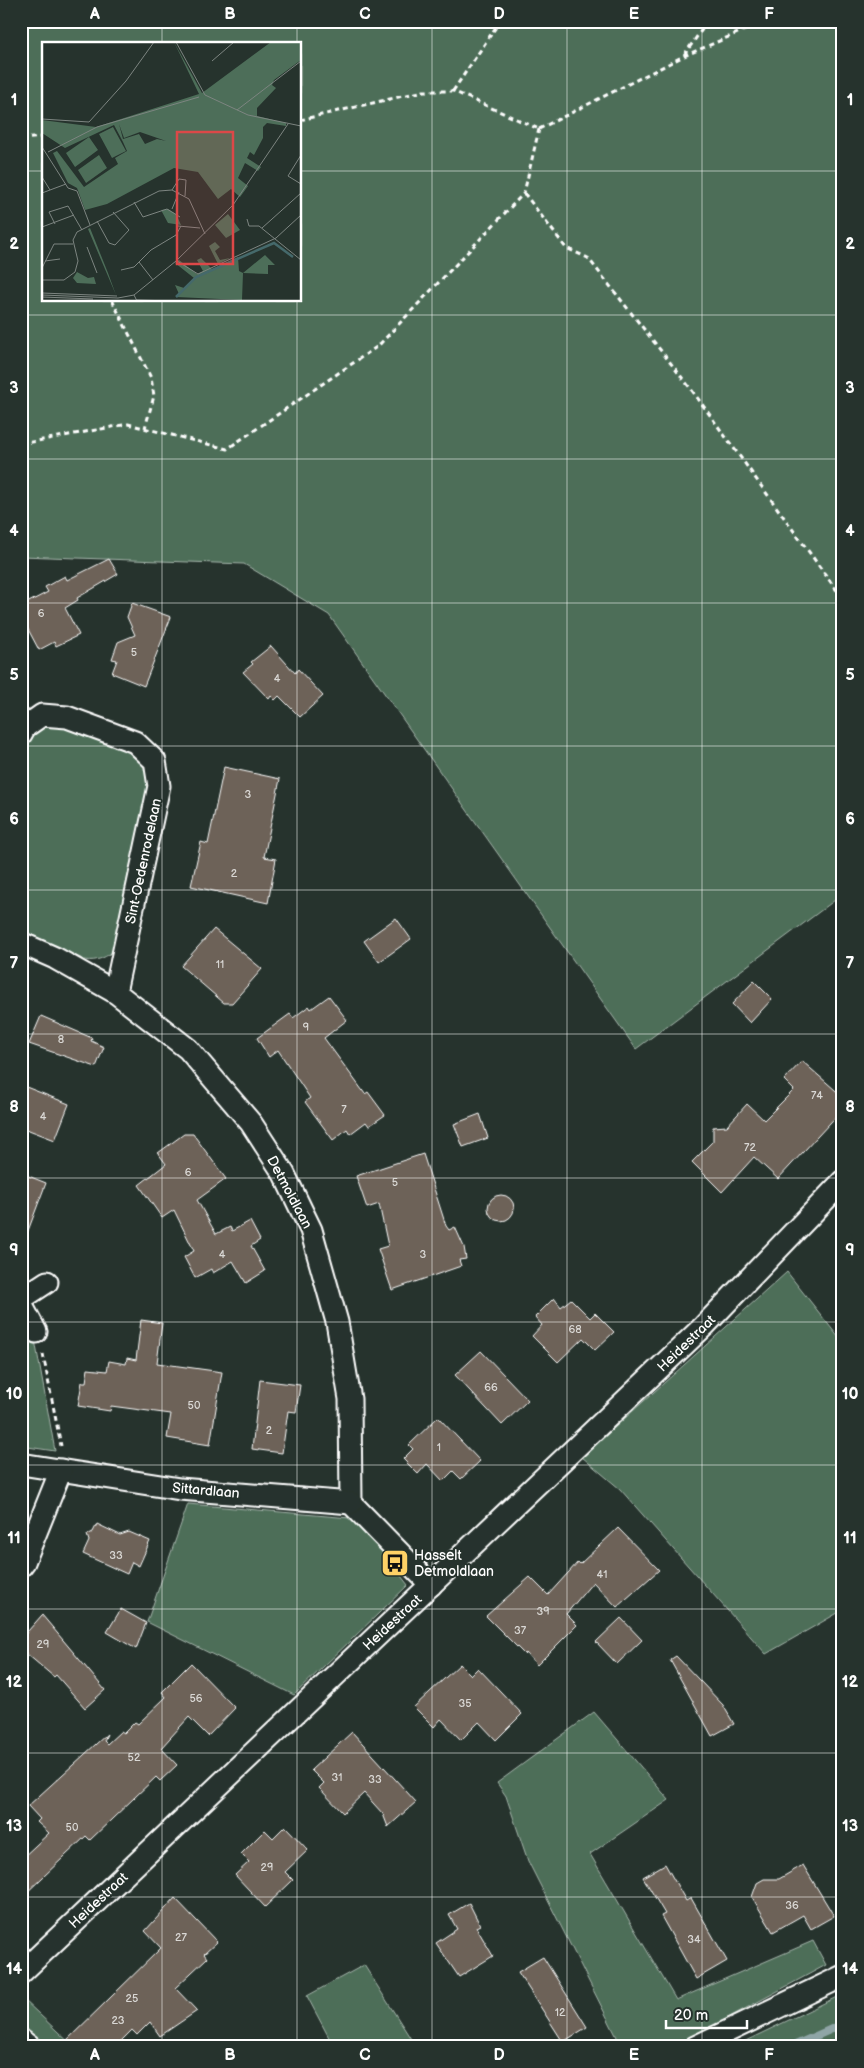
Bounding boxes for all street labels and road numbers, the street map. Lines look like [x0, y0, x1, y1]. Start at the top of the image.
street label: Sint-Oedenrodelaan [122, 797, 165, 925]
street label: Detmoldlaan [263, 1153, 316, 1232]
street label: Heidestraat [654, 1311, 719, 1375]
street label: Sittardlaan [172, 1479, 240, 1502]
street label: Heidestraat [359, 1590, 426, 1654]
street label: Heidestraat [65, 1868, 132, 1932]

